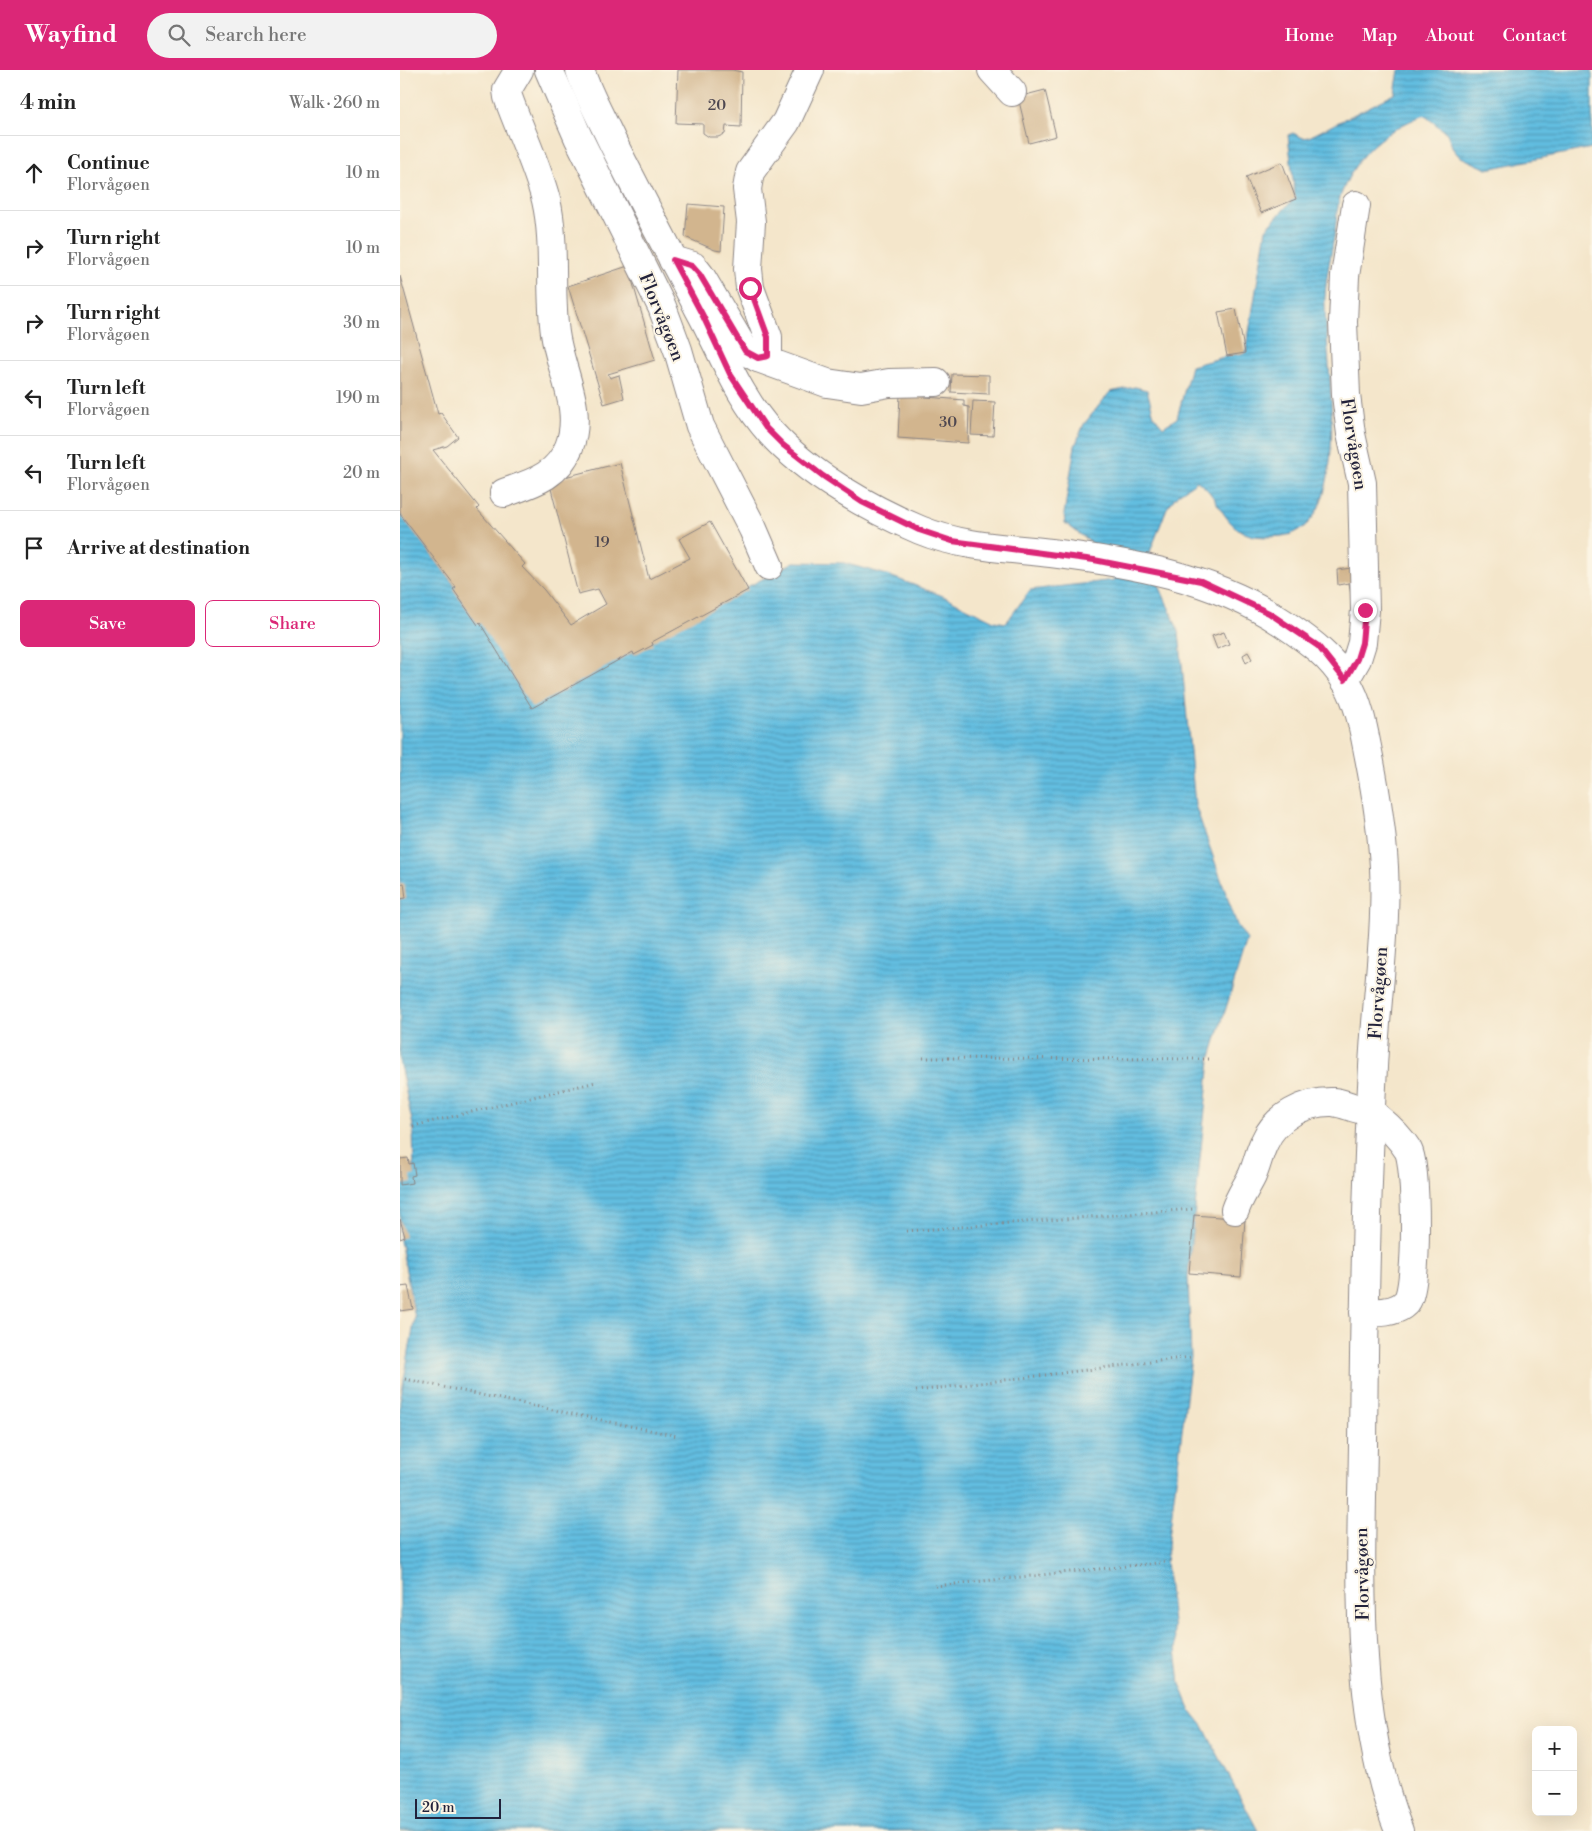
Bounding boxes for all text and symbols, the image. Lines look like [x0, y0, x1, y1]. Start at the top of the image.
search box [147, 13, 497, 58]
text: Wayfind [25, 20, 117, 50]
icon: search [165, 21, 193, 49]
text: Search here [205, 23, 307, 47]
text: Home [1285, 24, 1334, 47]
text: Map [1362, 24, 1398, 47]
text: About [1426, 24, 1475, 47]
text: Contact [1503, 24, 1567, 47]
text: 4 min [20, 90, 76, 116]
text: Walk · 260 m [289, 93, 380, 113]
house number: 20 [708, 96, 726, 115]
text: Continue [67, 151, 150, 175]
icon: ahead [20, 159, 48, 187]
text: 10 m [346, 163, 380, 183]
text: Florvågøen [67, 175, 150, 195]
text: Turn right [67, 226, 160, 250]
icon: right [20, 234, 48, 262]
text: 10 m [346, 238, 380, 258]
text: Florvågøen [67, 250, 150, 270]
street label: Florvågøen [633, 270, 690, 365]
route start [739, 277, 762, 300]
text: Turn right [67, 301, 160, 325]
icon: right [20, 309, 48, 337]
text: 30 m [343, 313, 380, 333]
text: Florvågøen [67, 325, 150, 345]
text: Turn left [67, 376, 146, 400]
icon: left [20, 384, 48, 412]
text: 190 m [336, 388, 380, 408]
street label: Florvågøen [1335, 396, 1372, 492]
text: Florvågøen [67, 400, 150, 420]
house number: 30 [939, 413, 957, 432]
text: Turn left [67, 451, 146, 475]
icon: left [20, 459, 48, 487]
text: 20 m [343, 463, 380, 483]
text: Florvågøen [67, 475, 150, 495]
house number: 19 [594, 533, 610, 552]
icon: arrive [20, 534, 48, 562]
text: Arrive at destination [67, 536, 250, 560]
route end [1354, 599, 1377, 622]
button: Save [20, 600, 195, 647]
button: Share [205, 600, 380, 647]
street label: Florvågøen [1364, 946, 1393, 1040]
street label: Florvågøen [1350, 1527, 1375, 1621]
map controls [1532, 1726, 1577, 1816]
button: + [1532, 1726, 1577, 1771]
button: − [1532, 1771, 1577, 1816]
scale bar [415, 1796, 501, 1819]
text: 20 m [422, 1799, 454, 1817]

